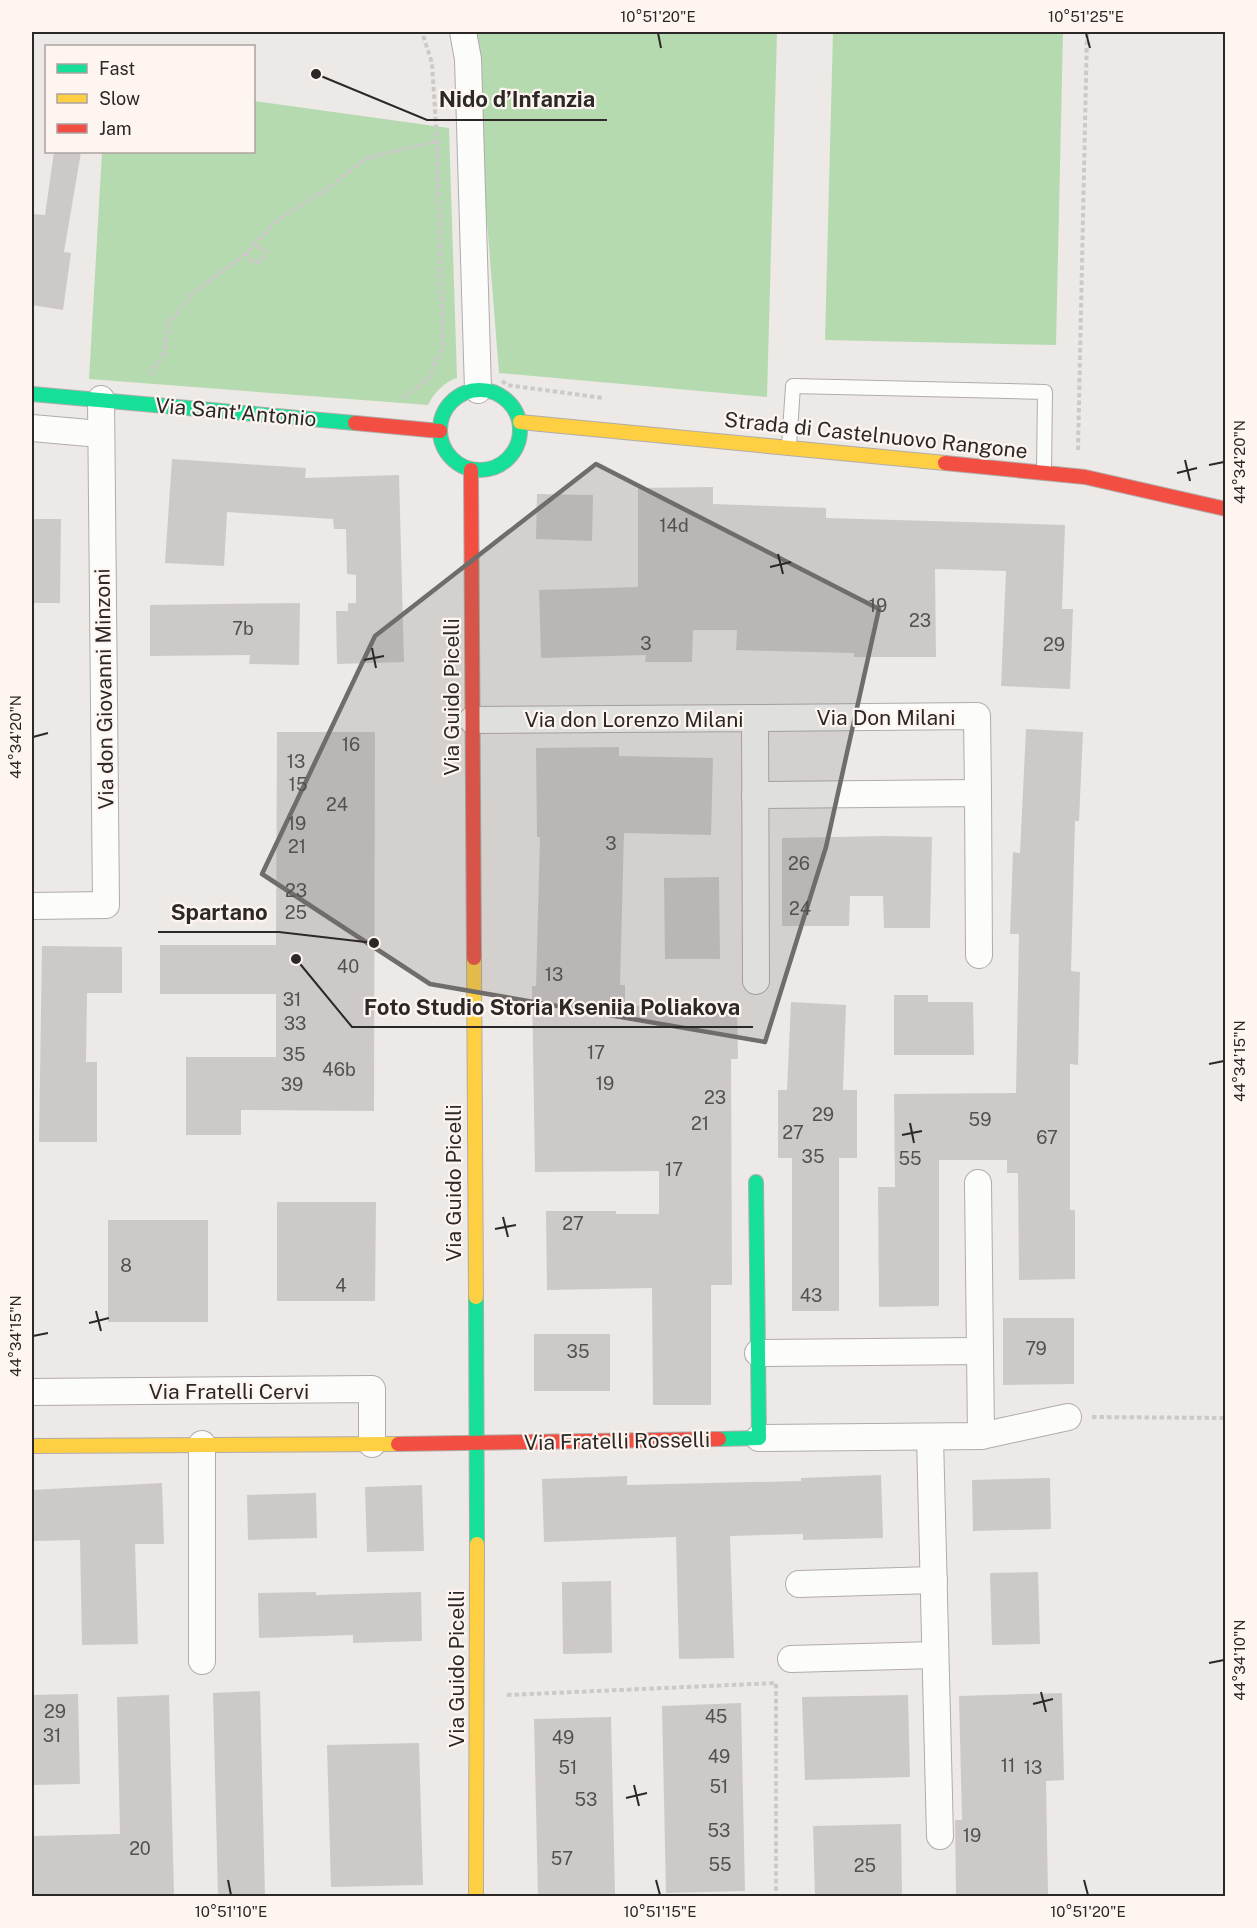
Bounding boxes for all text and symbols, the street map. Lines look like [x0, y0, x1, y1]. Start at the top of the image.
text: 10°51'20"E [620, 8, 696, 25]
text: 10°51'25"E [1048, 8, 1124, 25]
legend [45, 45, 255, 153]
text: Fast [99, 58, 135, 79]
callout: Nido d’Infanzia [427, 80, 607, 120]
text: Nido d’Infanzia [439, 86, 595, 112]
text: Slow [99, 88, 140, 109]
text: Jam [99, 118, 132, 139]
street label: Via Sant'Antonio [154, 392, 318, 432]
street label: Strada di Castelnuovo Rangone [723, 407, 1029, 463]
text: 44°34'20"N [1231, 420, 1248, 504]
house number: 14d [659, 515, 689, 536]
street label: Via don Giovanni Minzoni [89, 568, 119, 810]
house number: 19 [869, 595, 887, 616]
house number: 23 [909, 610, 931, 631]
house number: 7b [232, 618, 254, 639]
street label: Via Guido Picelli [439, 618, 464, 776]
house number: 3 [640, 633, 652, 654]
house number: 29 [1043, 634, 1065, 655]
text: 44°34'20"N [7, 695, 24, 779]
street label: Via Don Milani [817, 705, 955, 730]
street label: Via don Lorenzo Milani [525, 707, 743, 732]
house number: 16 [342, 734, 360, 755]
house number: 13 [287, 751, 305, 772]
house number: 15 [289, 774, 307, 795]
house number: 24 [326, 794, 348, 815]
house number: 19 [288, 813, 306, 834]
house number: 3 [605, 833, 617, 854]
house number: 21 [288, 836, 306, 857]
house number: 26 [788, 853, 810, 874]
house number: 23 [285, 880, 307, 901]
callout: Spartano [158, 892, 279, 932]
house number: 24 [789, 898, 811, 919]
text: Spartano [170, 899, 268, 925]
house number: 25 [285, 902, 307, 923]
house number: 40 [337, 956, 359, 977]
house number: 13 [545, 964, 563, 985]
callout: Foto Studio Storia Kseniia Poliakova [352, 987, 753, 1027]
house number: 31 [283, 989, 301, 1010]
text: Foto Studio Storia Kseniia Poliakova [364, 994, 740, 1020]
house number: 33 [284, 1013, 306, 1034]
text: 44°34'15"N [1231, 1020, 1248, 1102]
house number: 17 [587, 1042, 605, 1063]
house number: 35 [283, 1044, 305, 1065]
house number: 46b [322, 1059, 356, 1080]
house number: 19 [596, 1073, 614, 1094]
house number: 39 [281, 1074, 303, 1095]
house number: 23 [704, 1087, 726, 1108]
street label: Via Guido Picelli [441, 1104, 466, 1262]
house number: 29 [812, 1104, 834, 1125]
house number: 59 [969, 1109, 991, 1130]
house number: 21 [691, 1113, 709, 1134]
house number: 27 [782, 1122, 804, 1143]
house number: 67 [1036, 1127, 1058, 1148]
house number: 35 [802, 1146, 824, 1167]
house number: 55 [898, 1148, 922, 1169]
house number: 17 [665, 1159, 683, 1180]
house number: 27 [562, 1213, 584, 1234]
house number: 8 [120, 1255, 132, 1276]
house number: 4 [335, 1275, 347, 1296]
house number: 43 [800, 1285, 822, 1306]
text: 44°34'15"N [7, 1295, 24, 1377]
house number: 79 [1025, 1338, 1047, 1359]
house number: 35 [567, 1341, 589, 1362]
street label: Via Fratelli Cervi [149, 1379, 309, 1404]
street label: Via Fratelli Rosselli [524, 1427, 710, 1455]
street label: Via Guido Picelli [444, 1590, 469, 1748]
text: 44°34'10"N [1231, 1619, 1248, 1701]
house number: 29 [44, 1701, 66, 1722]
house number: 45 [705, 1706, 727, 1727]
house number: 31 [43, 1725, 61, 1746]
house number: 49 [552, 1727, 574, 1748]
house number: 49 [708, 1746, 730, 1767]
house number: 11 [1001, 1755, 1015, 1776]
house number: 51 [559, 1757, 577, 1778]
house number: 13 [1024, 1757, 1042, 1778]
house number: 51 [710, 1776, 728, 1797]
house number: 53 [575, 1789, 597, 1810]
house number: 53 [708, 1820, 730, 1841]
house number: 19 [963, 1825, 981, 1846]
house number: 20 [129, 1838, 151, 1859]
house number: 57 [551, 1848, 573, 1869]
house number: 55 [708, 1854, 732, 1875]
house number: 25 [854, 1855, 876, 1876]
text: 10°51'10"E [195, 1903, 267, 1920]
text: 10°51'15"E [623, 1903, 697, 1920]
text: 10°51'20"E [1050, 1903, 1126, 1920]

